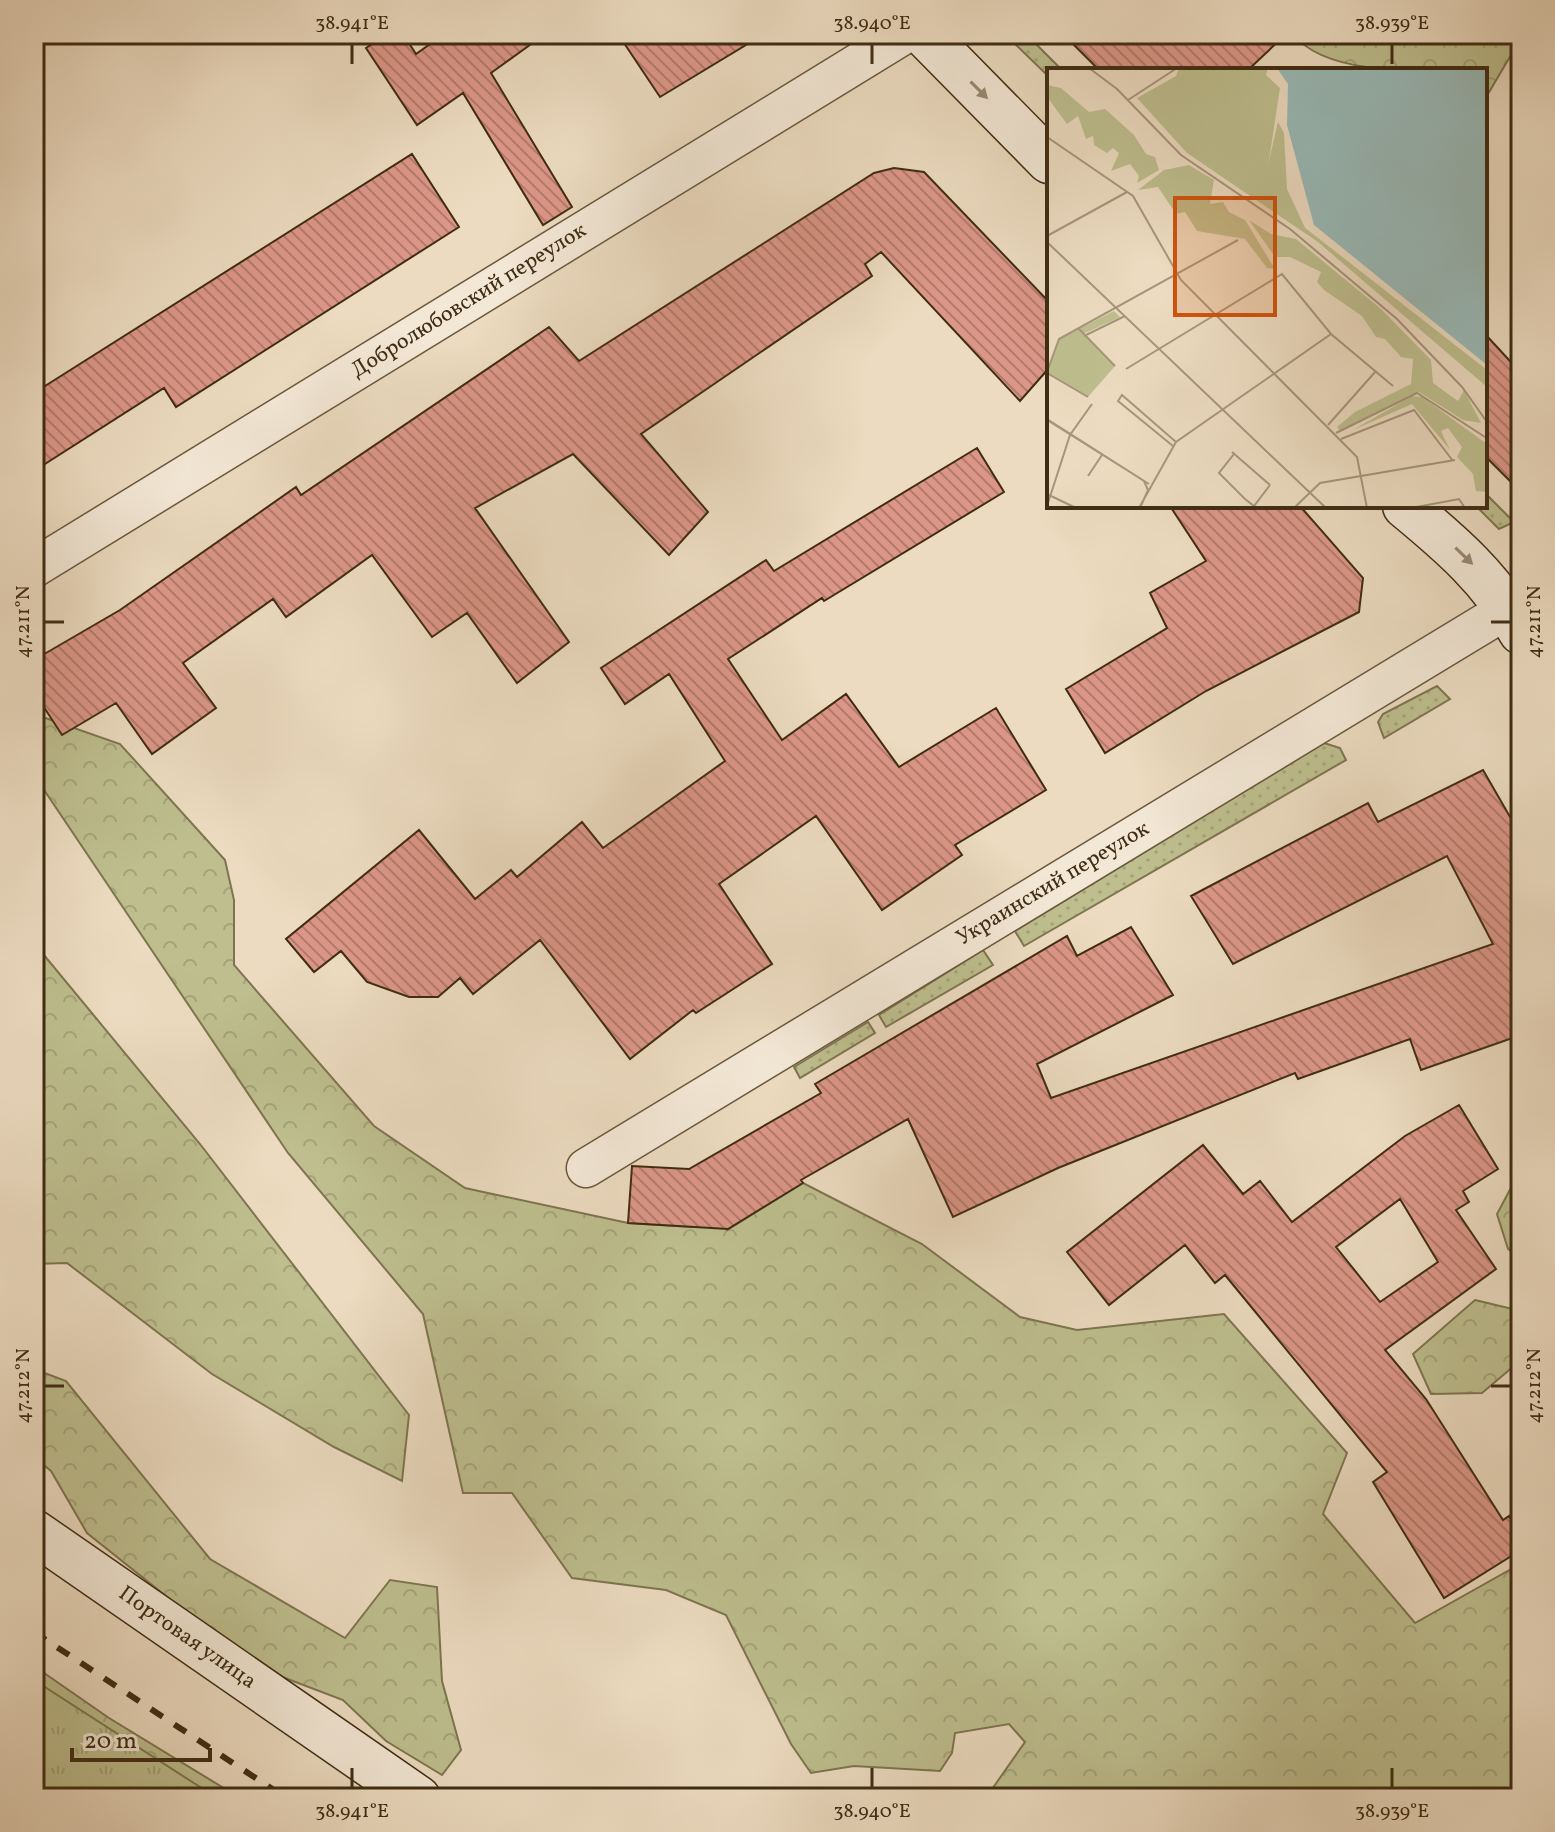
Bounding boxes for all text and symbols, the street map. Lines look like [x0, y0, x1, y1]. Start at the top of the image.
text: 38.941°E [315, 10, 389, 38]
text: 38.940°E [833, 10, 911, 38]
text: 38.939°E [1355, 10, 1429, 38]
inset map [1047, 68, 1487, 508]
one-way arrow [969, 80, 987, 99]
street label: Добролюбовский переулок [345, 216, 593, 386]
one-way arrow [1454, 547, 1473, 565]
text: 47.211°N [10, 585, 38, 658]
text: 47.211°N [1521, 585, 1549, 658]
street label: Украинский переулок [951, 814, 1156, 954]
text: 47.212°N [10, 1348, 38, 1424]
text: 47.212°N [1521, 1348, 1549, 1424]
street label: Портовая улица [112, 1579, 262, 1697]
scale bar [72, 1712, 210, 1762]
text: 20 m [84, 1725, 137, 1759]
text: 38.941°E [315, 1798, 389, 1826]
text: 38.940°E [833, 1798, 911, 1826]
text: 38.939°E [1355, 1798, 1429, 1826]

